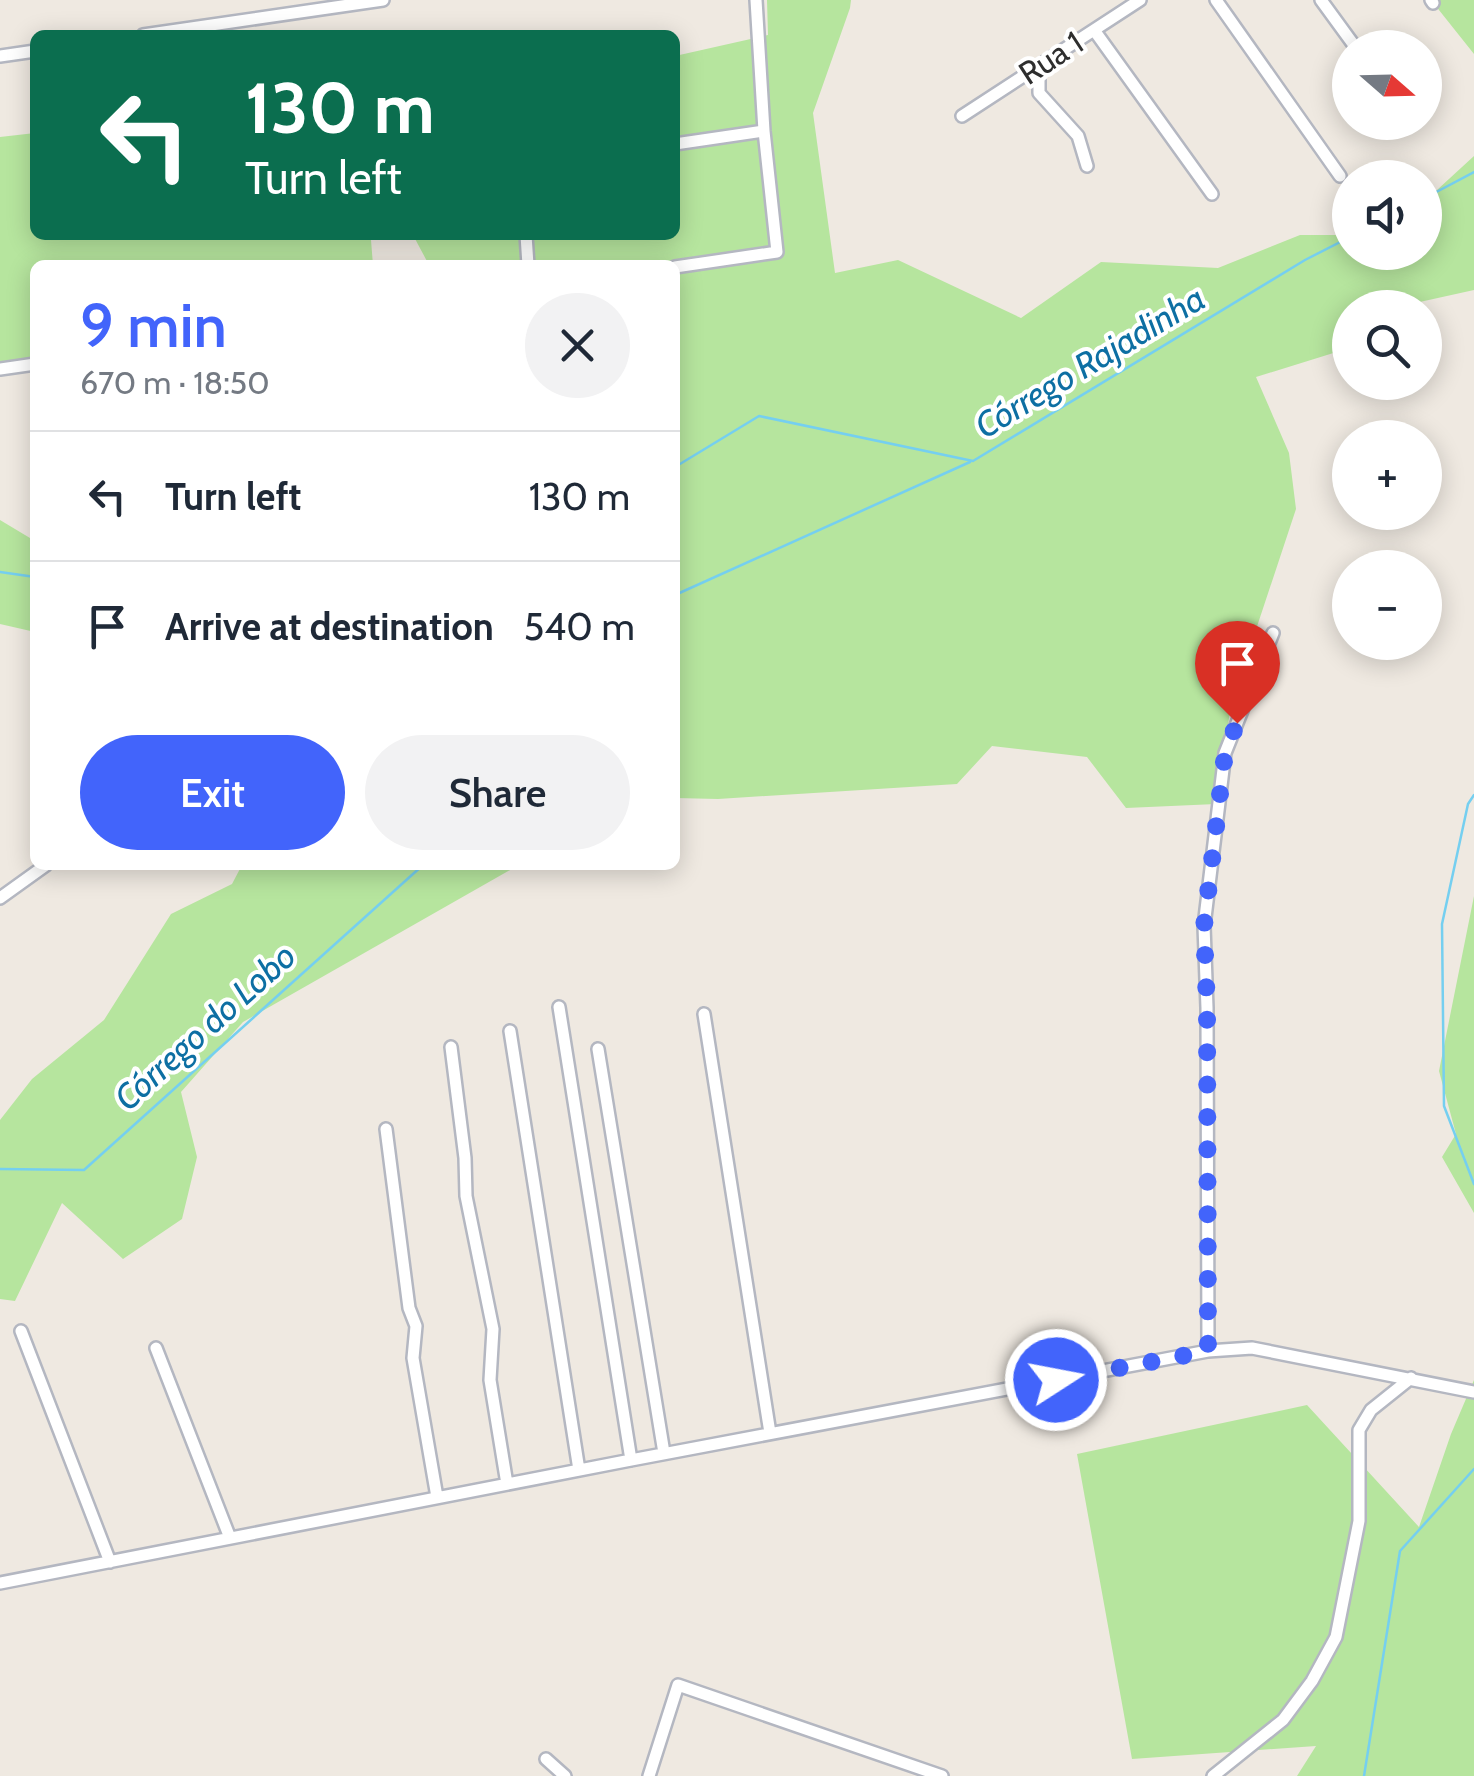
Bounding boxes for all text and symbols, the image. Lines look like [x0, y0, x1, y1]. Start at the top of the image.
street label: Rua 1 [1011, 23, 1090, 93]
north arrow [1332, 30, 1442, 140]
map controls [1332, 30, 1442, 660]
text: 130 m [245, 65, 435, 151]
icon: left [80, 70, 210, 200]
text: Turn left [245, 151, 402, 205]
button: sound [1332, 160, 1442, 270]
water label: Córrego Rajadinha [967, 276, 1212, 447]
text: 9 min [80, 289, 227, 362]
button: search [1332, 290, 1442, 400]
button: close [525, 293, 630, 398]
text: 670 m · 18:50 [80, 363, 269, 402]
button: + [1332, 420, 1442, 530]
icon: left [80, 469, 135, 524]
text: Turn left [165, 473, 301, 520]
text: 130 m [529, 473, 630, 520]
button: − [1332, 550, 1442, 660]
icon: arrive [80, 599, 135, 654]
text: Arrive at destination [165, 603, 494, 650]
text: 540 m [524, 603, 635, 650]
pin [1195, 621, 1280, 724]
icon: arrive [1210, 636, 1265, 691]
button: Exit [80, 735, 345, 850]
button: Share [365, 735, 630, 850]
water label: Córrego do Lobo [105, 934, 304, 1119]
position arrow [1004, 1328, 1108, 1432]

